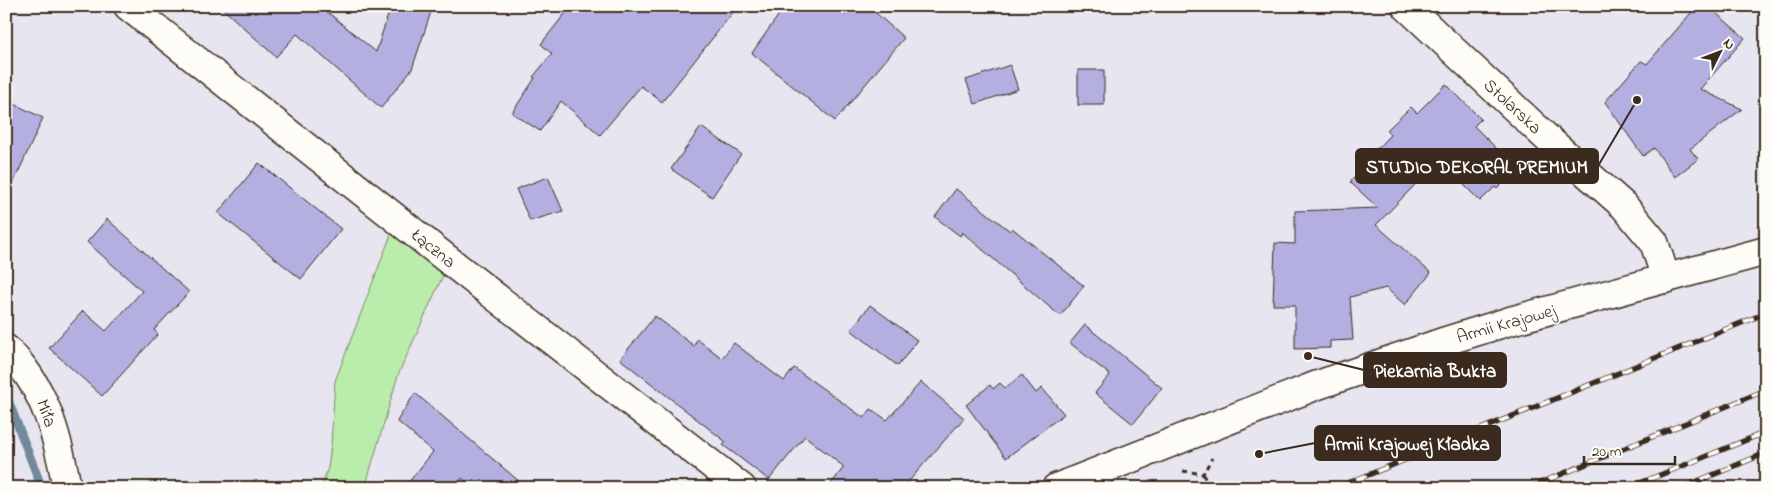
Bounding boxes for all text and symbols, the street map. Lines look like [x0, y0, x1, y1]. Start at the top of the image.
north arrow [1694, 28, 1744, 78]
text: N [1718, 34, 1740, 55]
street label: Stolarska [1477, 74, 1547, 141]
callout: STUDIO DEKORAL PREMIUM [1356, 149, 1598, 183]
text: STUDIO DEKORAL PREMIUM [1366, 155, 1588, 182]
street label: Łączna [404, 223, 461, 276]
street label: Armii Krajowej [1454, 298, 1560, 351]
callout: Piekarnia Bukta [1364, 353, 1506, 387]
text: Piekarnia Bukta [1374, 359, 1496, 386]
street label: Miła [28, 396, 62, 431]
callout: Armii Krajowej Kładka [1315, 426, 1500, 460]
text: Armii Krajowej Kładka [1324, 432, 1490, 459]
scale bar [1584, 434, 1676, 466]
text: 20 m [1592, 441, 1622, 463]

